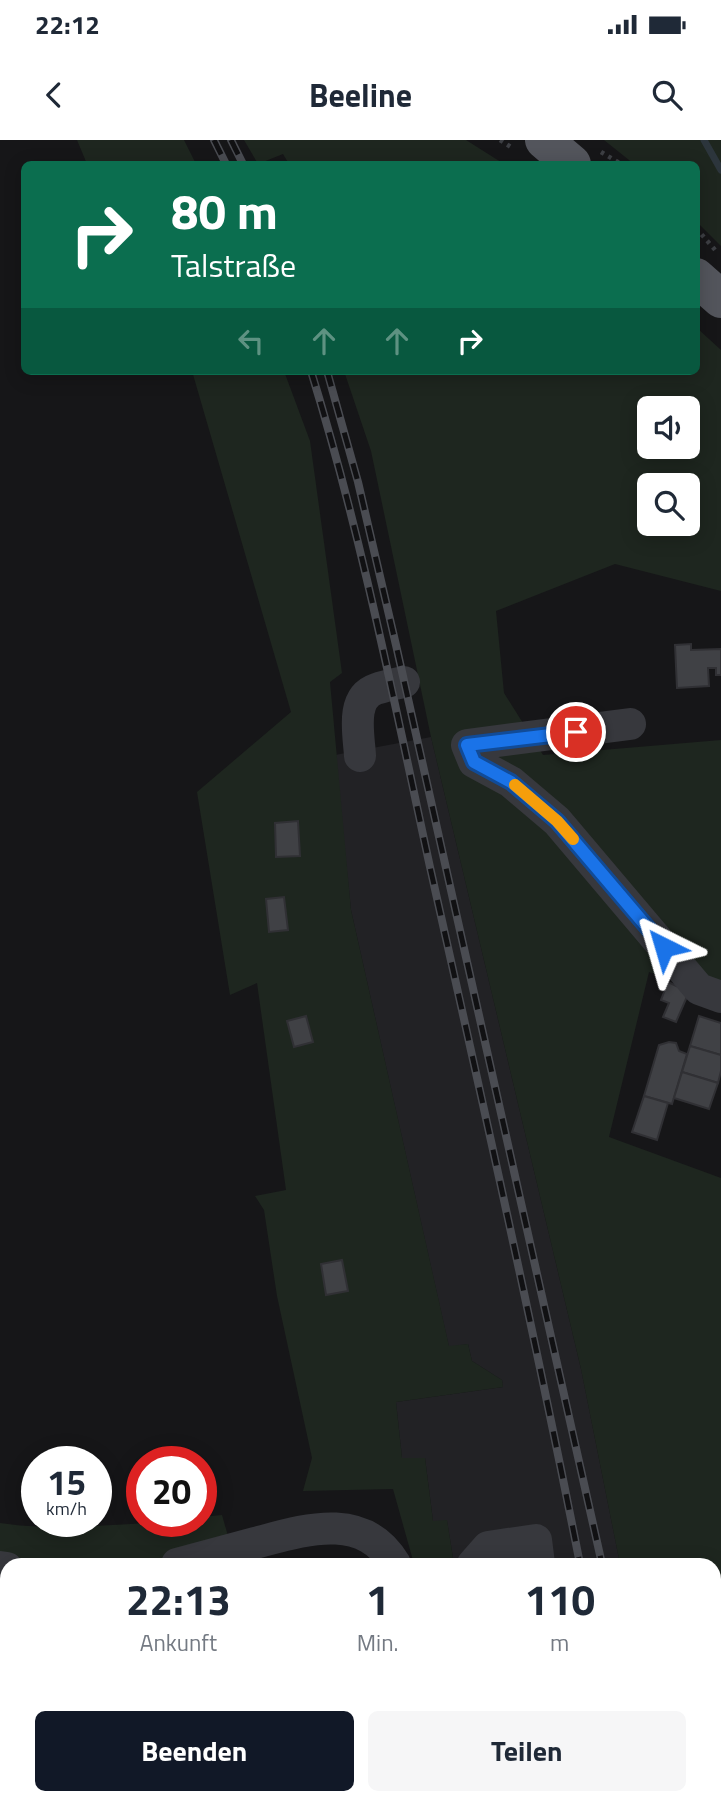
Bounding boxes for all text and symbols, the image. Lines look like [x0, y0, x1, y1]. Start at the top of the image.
text: 22:12 [35, 5, 100, 44]
text: Beeline [309, 71, 412, 119]
icon: back [35, 76, 73, 114]
icon: search [648, 76, 686, 114]
text: 80 m [171, 173, 278, 248]
icon: right [56, 189, 147, 280]
text: Talstraße [171, 241, 296, 289]
icon: left [232, 322, 270, 360]
icon: ahead [305, 322, 343, 360]
icon: ahead [378, 322, 416, 360]
icon: right [451, 322, 489, 360]
map controls [637, 396, 700, 536]
button: sound [637, 396, 700, 459]
button: search [637, 473, 700, 536]
pin [546, 702, 606, 762]
icon: arrive [557, 713, 595, 751]
position arrow [627, 910, 701, 984]
speed limit sign: 20 [126, 1446, 217, 1537]
text: 15 [47, 1455, 86, 1509]
text: km/h [46, 1495, 87, 1522]
text: 22:13 [126, 1567, 231, 1631]
text: 1 [366, 1567, 389, 1631]
text: 110 [524, 1567, 595, 1631]
text: Ankunft [140, 1625, 217, 1660]
text: Min. [357, 1625, 398, 1660]
text: m [550, 1625, 569, 1660]
button: Beenden [35, 1711, 354, 1791]
button: Teilen [368, 1711, 686, 1791]

